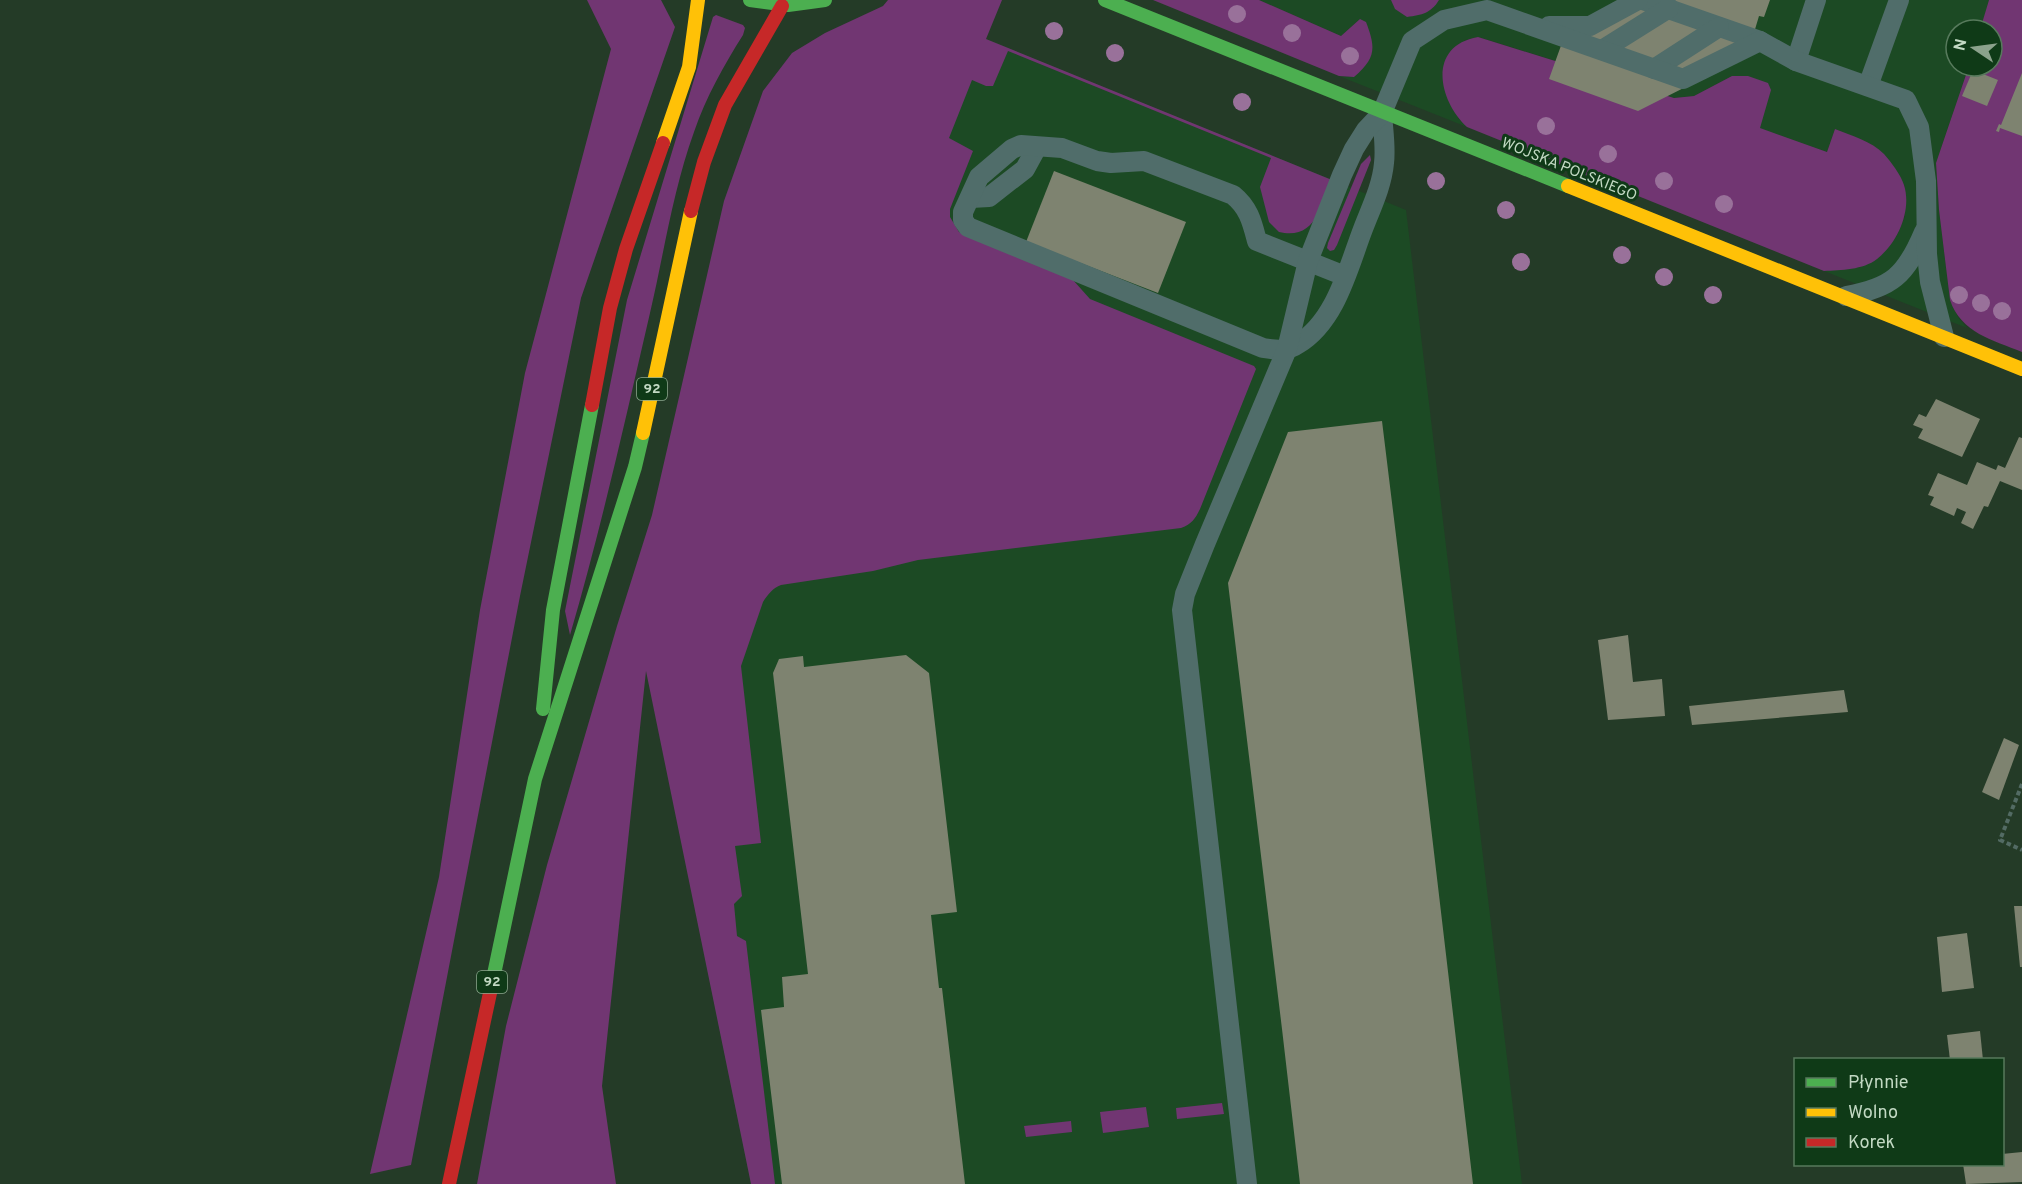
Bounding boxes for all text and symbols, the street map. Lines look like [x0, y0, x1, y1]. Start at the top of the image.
north arrow [1944, 18, 2004, 78]
text: N [1950, 37, 1972, 53]
street label: WOJSKA POLSKIEGO [1498, 134, 1640, 206]
road number: 92 [637, 378, 667, 400]
road number: 92 [477, 971, 507, 993]
legend [1794, 1058, 2004, 1166]
text: Płynnie [1848, 1072, 1909, 1095]
text: Wolno [1848, 1102, 1898, 1125]
text: Korek [1848, 1132, 1895, 1155]

